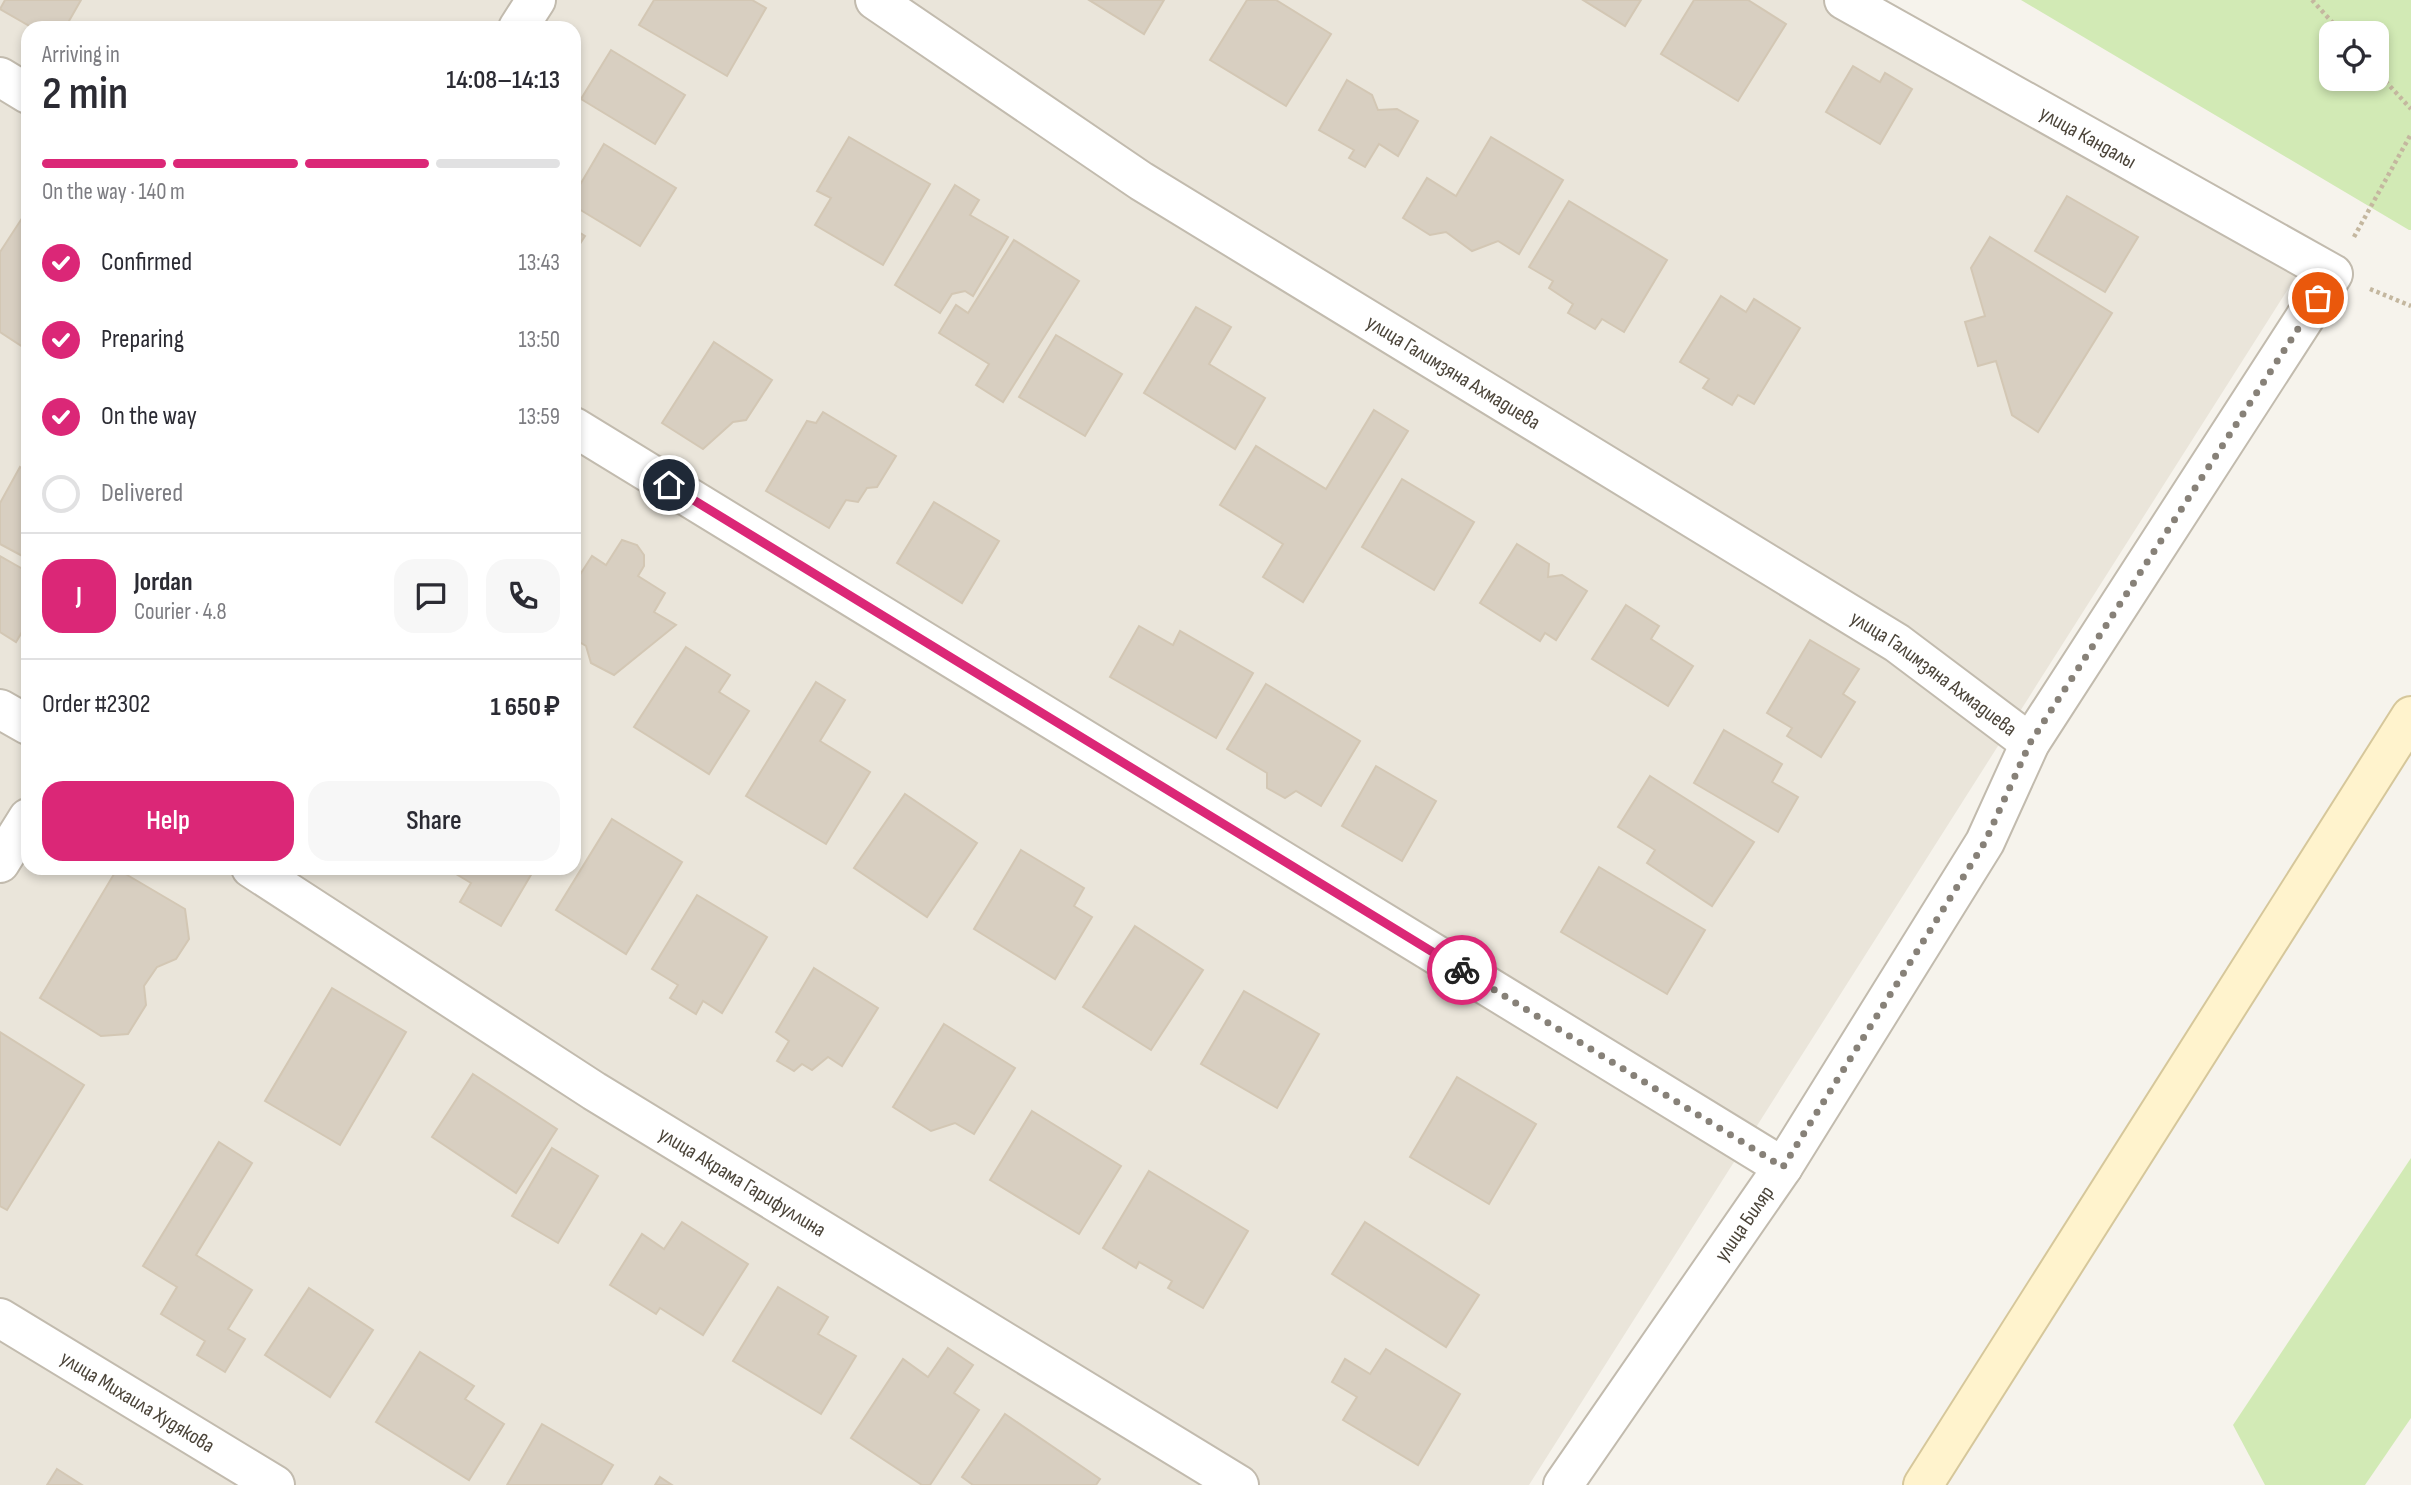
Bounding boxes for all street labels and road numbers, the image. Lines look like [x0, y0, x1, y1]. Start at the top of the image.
street label: улица Кандалы [2035, 101, 2140, 174]
street label: улица Галимзяна Ахмадиева [1362, 310, 1545, 435]
street label: улица Галимзяна Ахмадиева [1846, 605, 2022, 742]
street label: улица Акрама Гарифуллина [654, 1121, 830, 1243]
street label: улица Биляр [1709, 1181, 1779, 1267]
street label: улица Михаила Худякова [56, 1346, 219, 1458]

